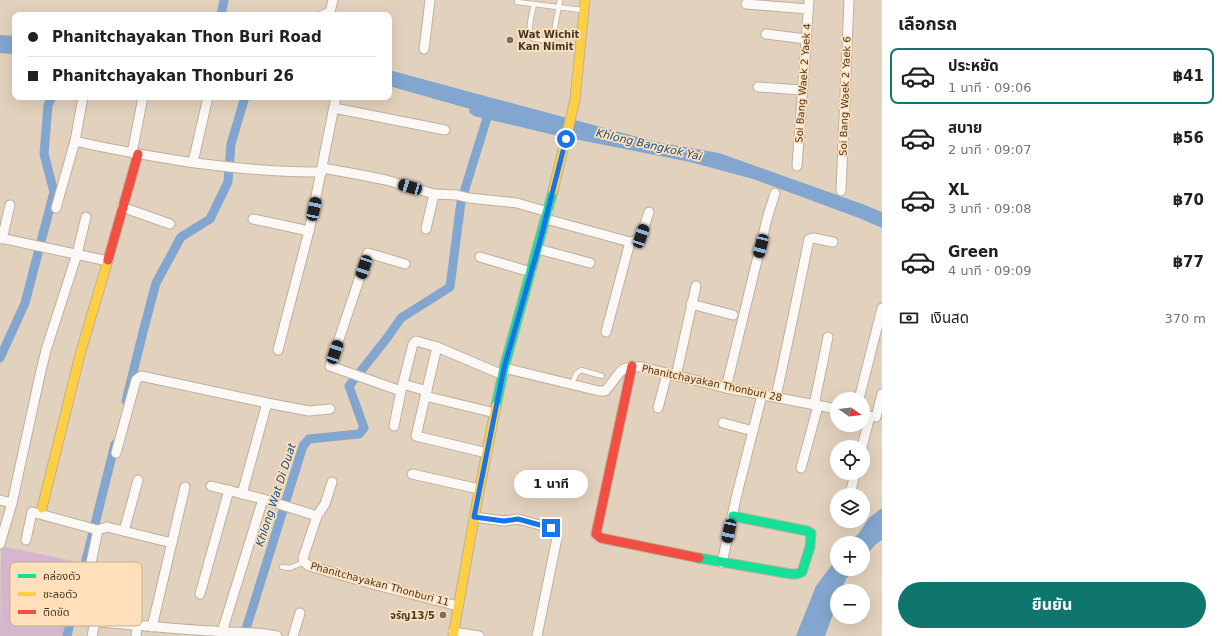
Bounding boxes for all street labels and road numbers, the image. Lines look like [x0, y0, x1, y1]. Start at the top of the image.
street label: Soi Bang Waek 2 Yaek 4 [793, 23, 813, 143]
street label: Soi Bang Waek 2 Yaek 6 [837, 36, 853, 156]
street label: Phanitchayakan Thonburi 28 [641, 363, 783, 403]
street label: Phanitchayakan Thonburi 11 [309, 560, 451, 608]

